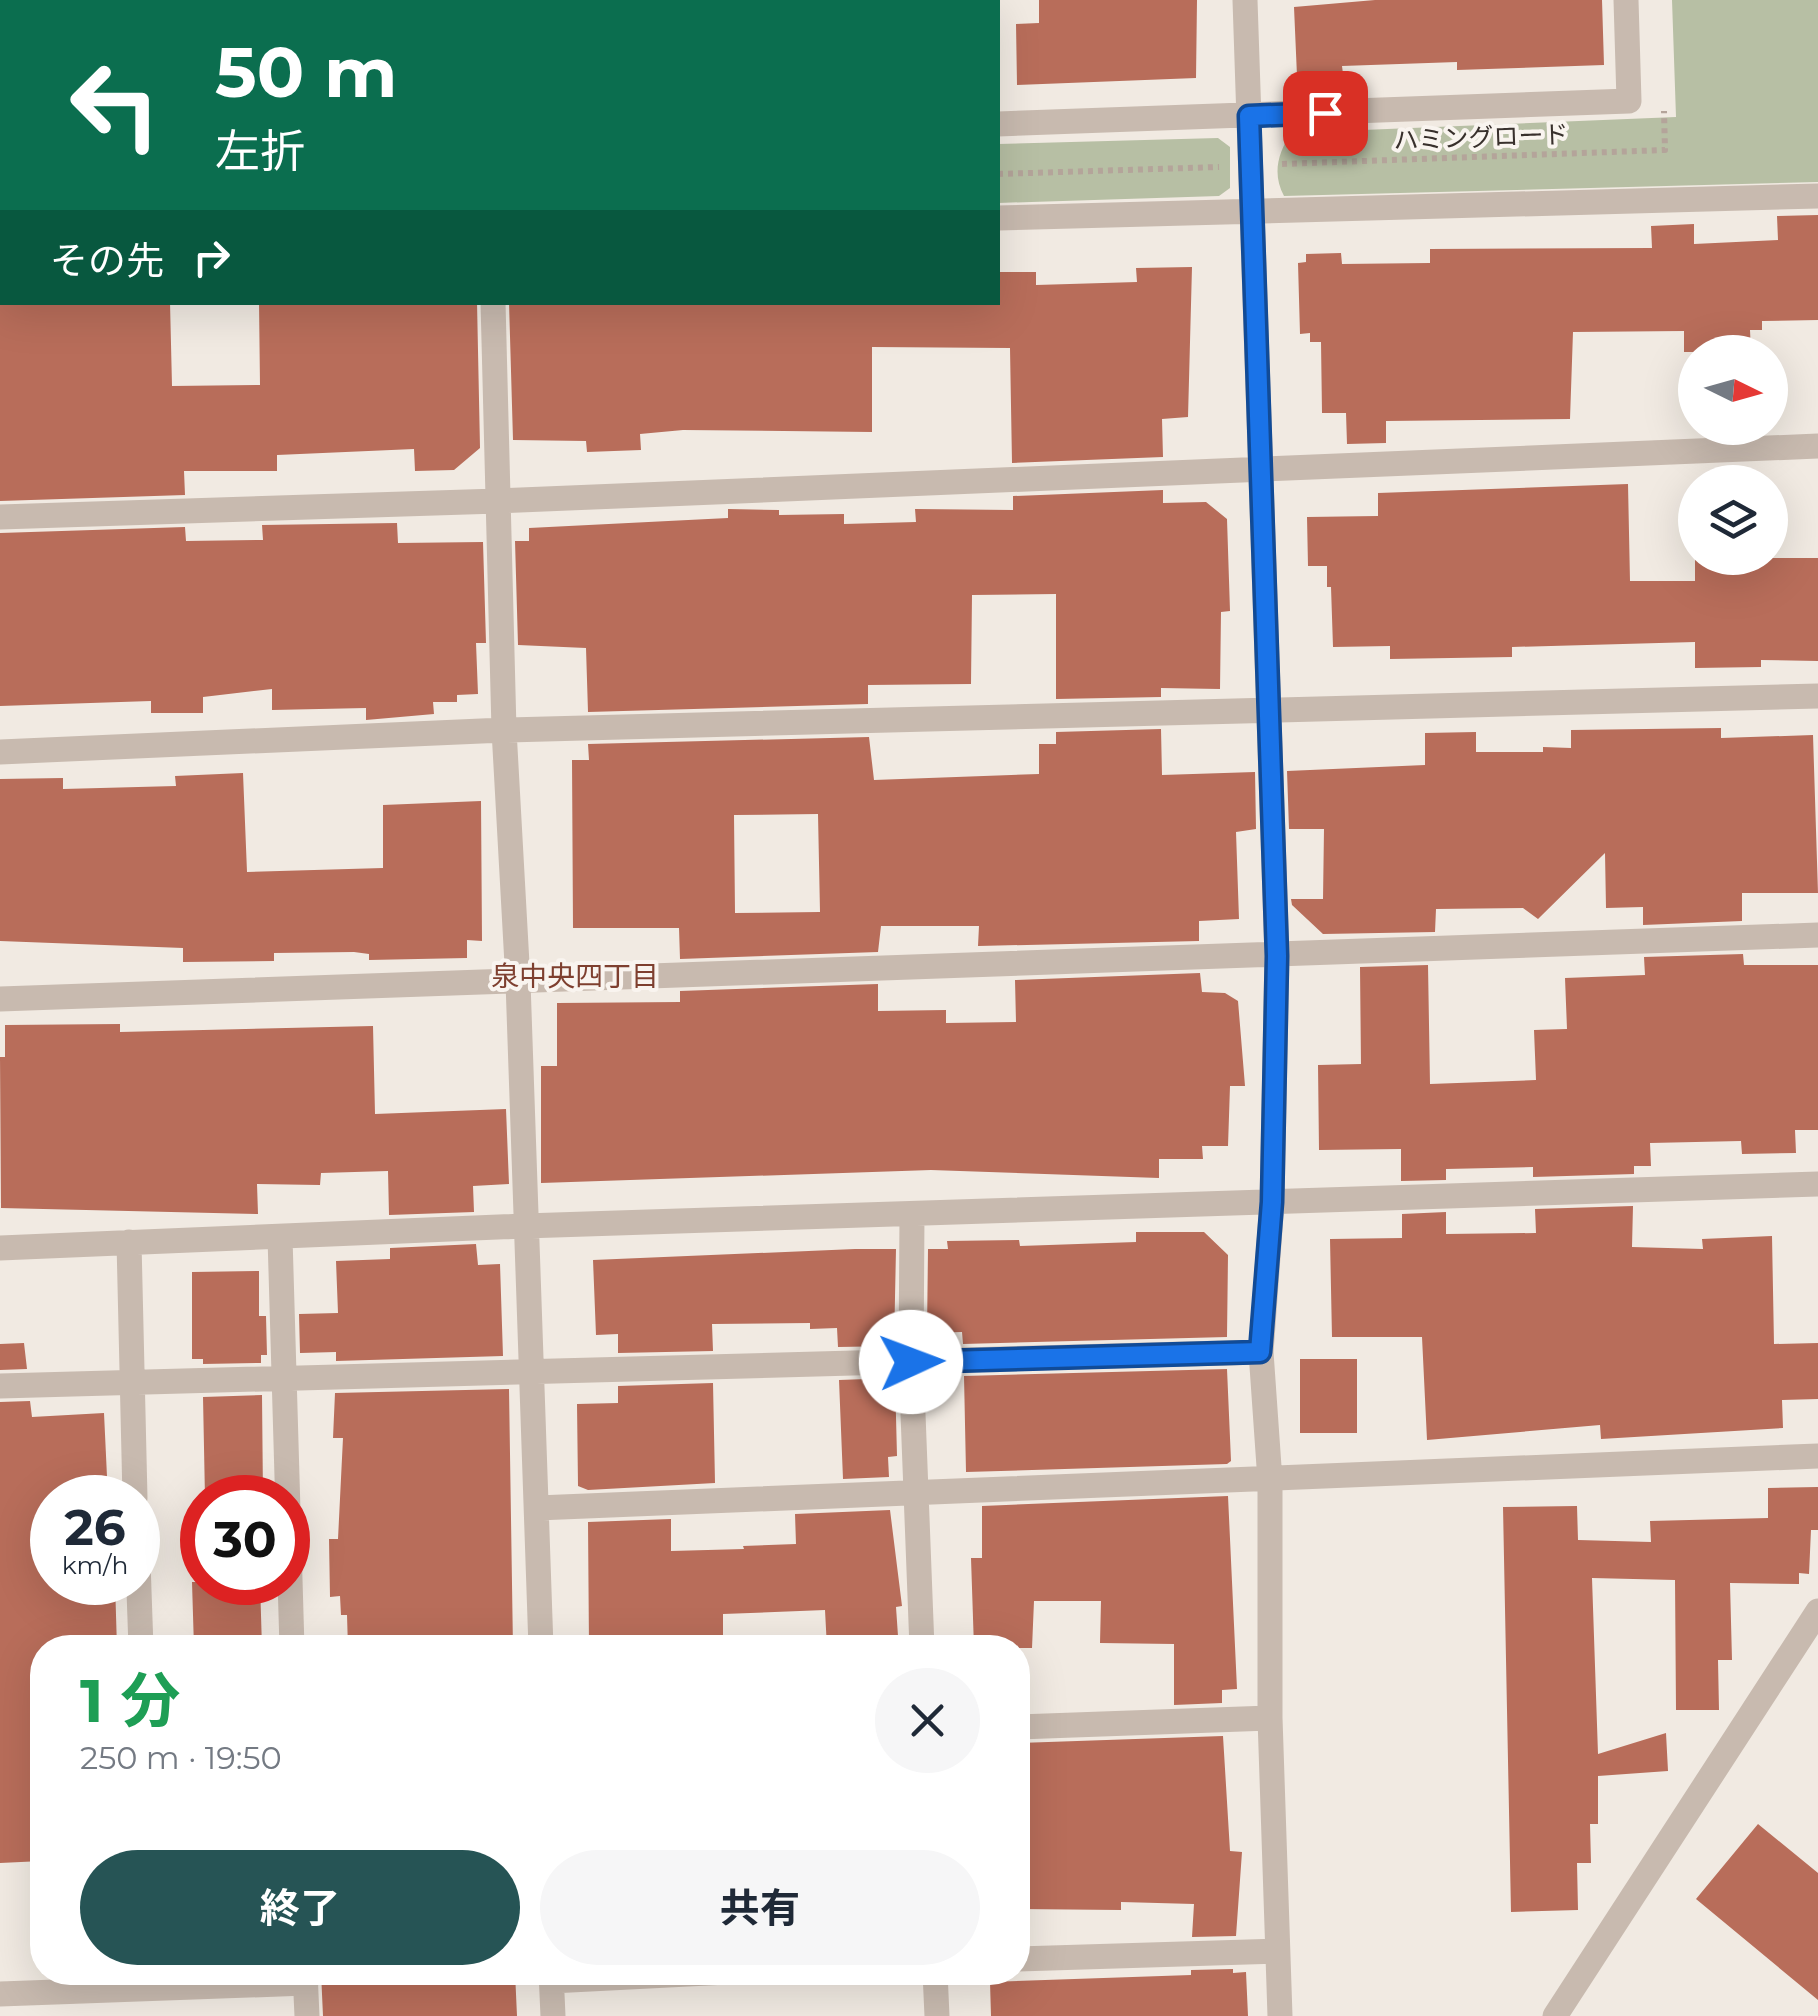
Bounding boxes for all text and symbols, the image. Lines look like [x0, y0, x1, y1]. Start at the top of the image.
text: 50 m [215, 29, 397, 115]
icon: left [50, 40, 180, 170]
pin [1283, 71, 1368, 156]
icon: arrive [1298, 86, 1353, 141]
street label: ハミングロード [1393, 119, 1569, 155]
text: 左折 [215, 123, 305, 178]
icon: right [184, 230, 239, 285]
text: その先 [50, 237, 164, 284]
north arrow [1678, 335, 1788, 445]
map controls [1678, 335, 1788, 575]
button: layers [1678, 465, 1788, 575]
district label: 泉中央四丁目 [491, 959, 659, 993]
position arrow [859, 1310, 963, 1414]
speed limit sign: 30 [180, 1475, 310, 1605]
text: 26 [64, 1497, 126, 1558]
text: km/h [62, 1550, 128, 1580]
text: 1 分 [80, 1664, 181, 1737]
button: close [875, 1668, 980, 1773]
text: 250 m · 19:50 [80, 1738, 282, 1777]
button: 終了 [80, 1850, 520, 1965]
button: 共有 [540, 1850, 980, 1965]

